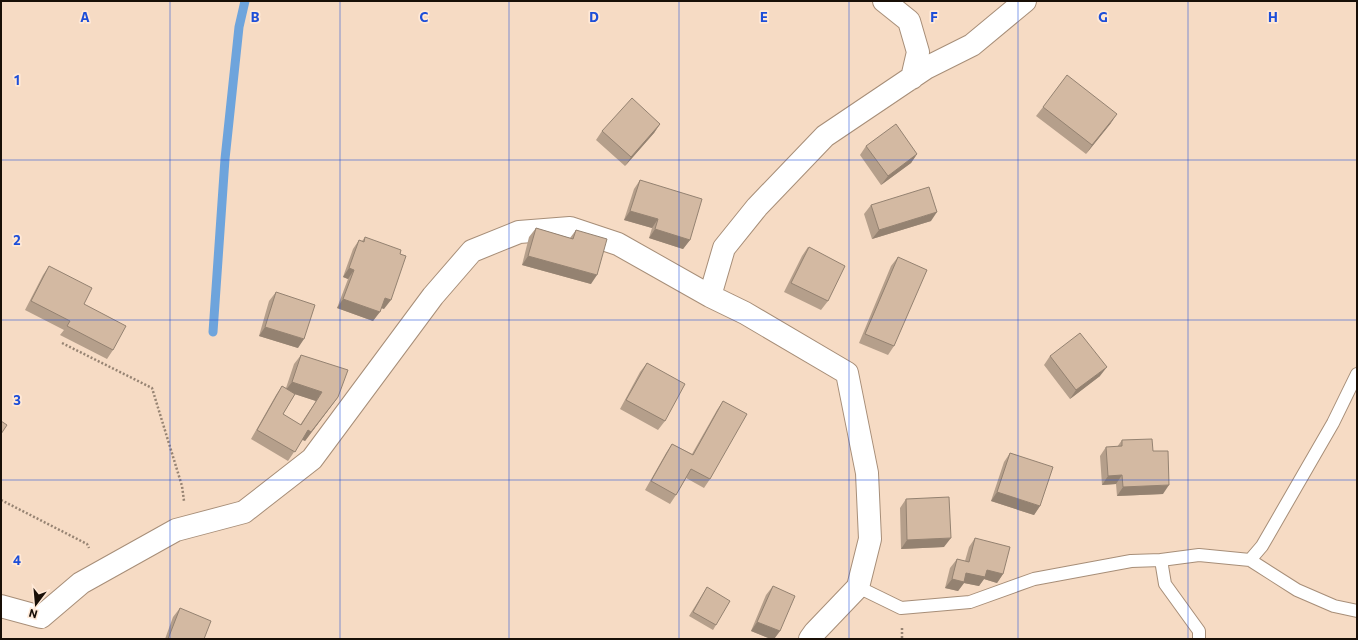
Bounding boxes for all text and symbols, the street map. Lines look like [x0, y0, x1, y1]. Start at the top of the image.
text: A [80, 9, 90, 25]
text: B [251, 9, 260, 25]
text: C [420, 9, 429, 25]
text: D [589, 9, 599, 25]
text: E [760, 9, 768, 25]
text: F [930, 9, 938, 25]
text: G [1098, 9, 1108, 25]
text: H [1268, 9, 1278, 25]
text: 1 [14, 72, 20, 88]
text: 2 [13, 232, 21, 248]
text: 3 [13, 392, 21, 408]
text: 4 [13, 552, 21, 568]
north arrow [16, 584, 56, 624]
text: N [27, 607, 39, 621]

